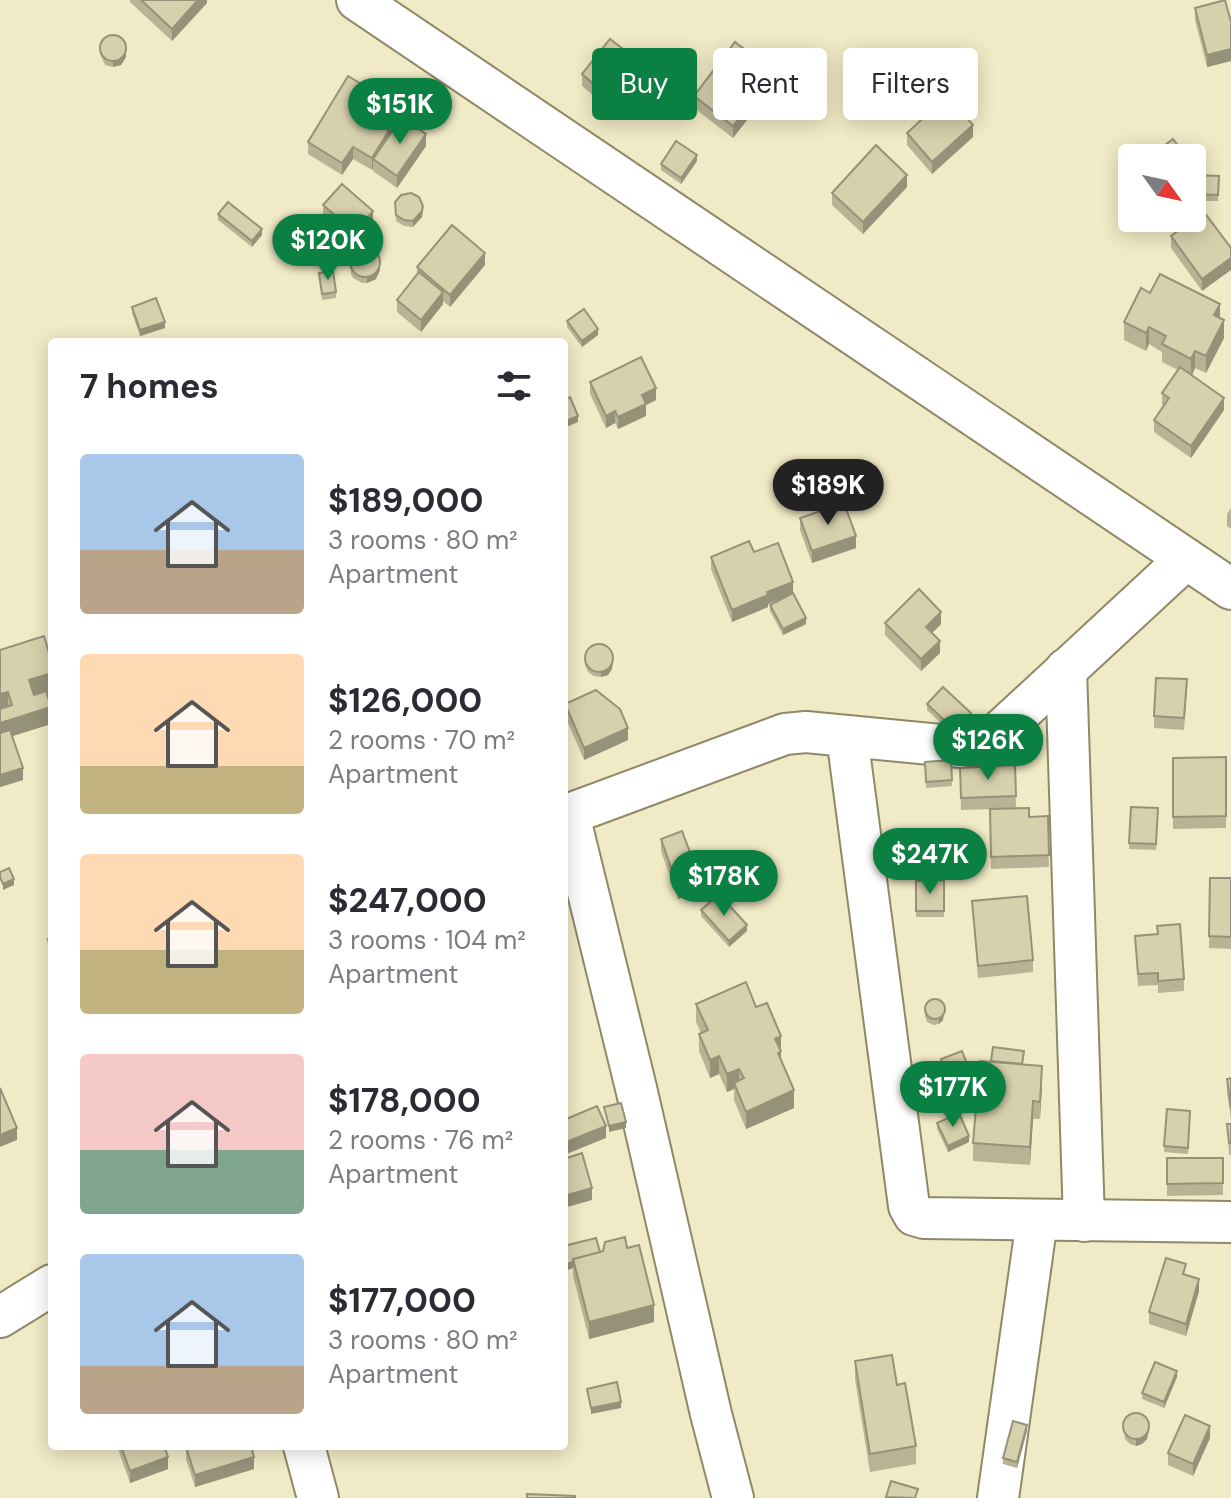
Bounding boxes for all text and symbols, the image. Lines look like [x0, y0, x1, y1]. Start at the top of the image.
chip: Buy [592, 48, 697, 120]
chip: Rent [713, 48, 827, 120]
chip: Filters [843, 48, 978, 120]
pin: $151K [344, 78, 456, 146]
text: $151K [366, 87, 434, 121]
north arrow [1118, 144, 1206, 232]
map controls [1118, 144, 1206, 232]
pin: $120K [272, 214, 384, 282]
text: $120K [290, 223, 366, 257]
text: 7 homes [80, 364, 219, 409]
icon: filters [492, 364, 536, 408]
pin: $189K [772, 459, 884, 527]
text: $189K [791, 468, 865, 502]
text: $189,000 [328, 478, 483, 523]
icon: home [144, 486, 240, 582]
text: 3 rooms · 80 m² [328, 523, 518, 557]
text: Apartment [328, 557, 459, 591]
text: $126,000 [328, 678, 482, 723]
icon: home [144, 686, 240, 782]
pin: $126K [932, 714, 1044, 782]
text: 2 rooms · 70 m² [328, 723, 515, 757]
text: $126K [951, 723, 1025, 757]
text: Apartment [328, 757, 459, 791]
pin: $247K [874, 828, 986, 896]
text: $247K [891, 837, 969, 871]
pin: $178K [668, 850, 780, 918]
text: $178K [688, 859, 760, 893]
text: $247,000 [328, 878, 487, 923]
icon: home [144, 886, 240, 982]
text: 3 rooms · 104 m² [328, 923, 526, 957]
text: Apartment [328, 957, 459, 991]
pin: $177K [897, 1061, 1009, 1129]
text: $177K [918, 1070, 988, 1104]
text: $178,000 [328, 1078, 481, 1123]
icon: home [144, 1086, 240, 1182]
text: 2 rooms · 76 m² [328, 1123, 513, 1157]
text: Apartment [328, 1157, 459, 1191]
text: $177,000 [328, 1278, 476, 1323]
icon: home [144, 1286, 240, 1382]
text: 3 rooms · 80 m² [328, 1323, 518, 1357]
text: Apartment [328, 1357, 459, 1391]

